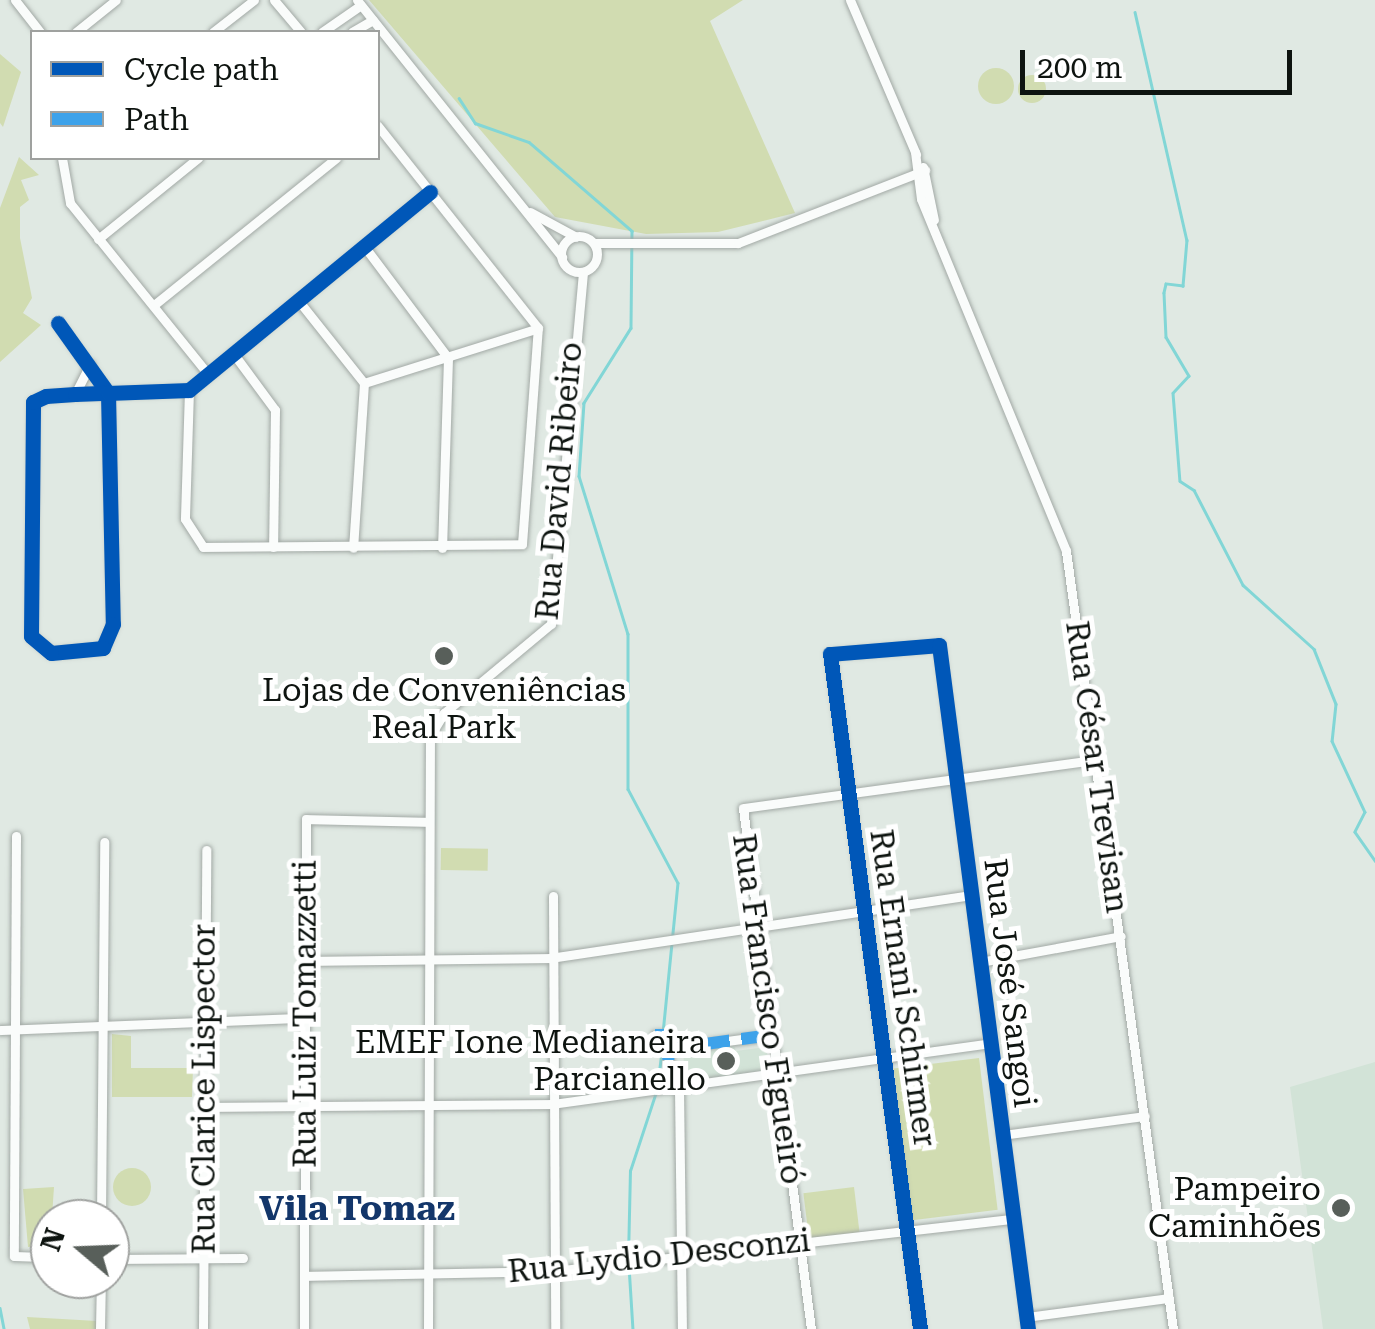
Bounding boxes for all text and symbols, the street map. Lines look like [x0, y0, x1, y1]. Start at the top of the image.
legend [30, 30, 380, 160]
scale bar [1025, 30, 1298, 92]
text: 200 m [1037, 50, 1122, 85]
text: Cycle path [124, 52, 279, 87]
text: Path [124, 102, 189, 137]
street label: Rua David Ribeiro [528, 340, 590, 622]
street label: Rua César Trevisan [1058, 619, 1136, 915]
marker: Lojas de Conveniências Real Park [433, 645, 455, 667]
place label: Lojas de Conveniências Real Park [262, 672, 626, 747]
street label: Rua Ernani Schirmer [862, 827, 944, 1149]
street label: Rua Francisco Figueiró [724, 831, 812, 1187]
street label: Rua José Sangoi [976, 856, 1044, 1110]
street label: Rua Luiz Tomazzetti [286, 860, 324, 1168]
street label: Rua Clarice Lispector [185, 924, 223, 1254]
place label: EMEF Ione Medianeira Parcianello [355, 1024, 706, 1099]
marker: EMEF Ione Medianeira Parcianello [715, 1050, 737, 1072]
place label: Pampeiro Caminhões [1148, 1171, 1321, 1246]
district label: Vila Tomaz [259, 1188, 455, 1230]
marker: Pampeiro Caminhões [1330, 1197, 1352, 1219]
north arrow [30, 1199, 130, 1299]
street label: Rua Lydio Desconzi [506, 1221, 812, 1291]
text: N [34, 1224, 72, 1255]

